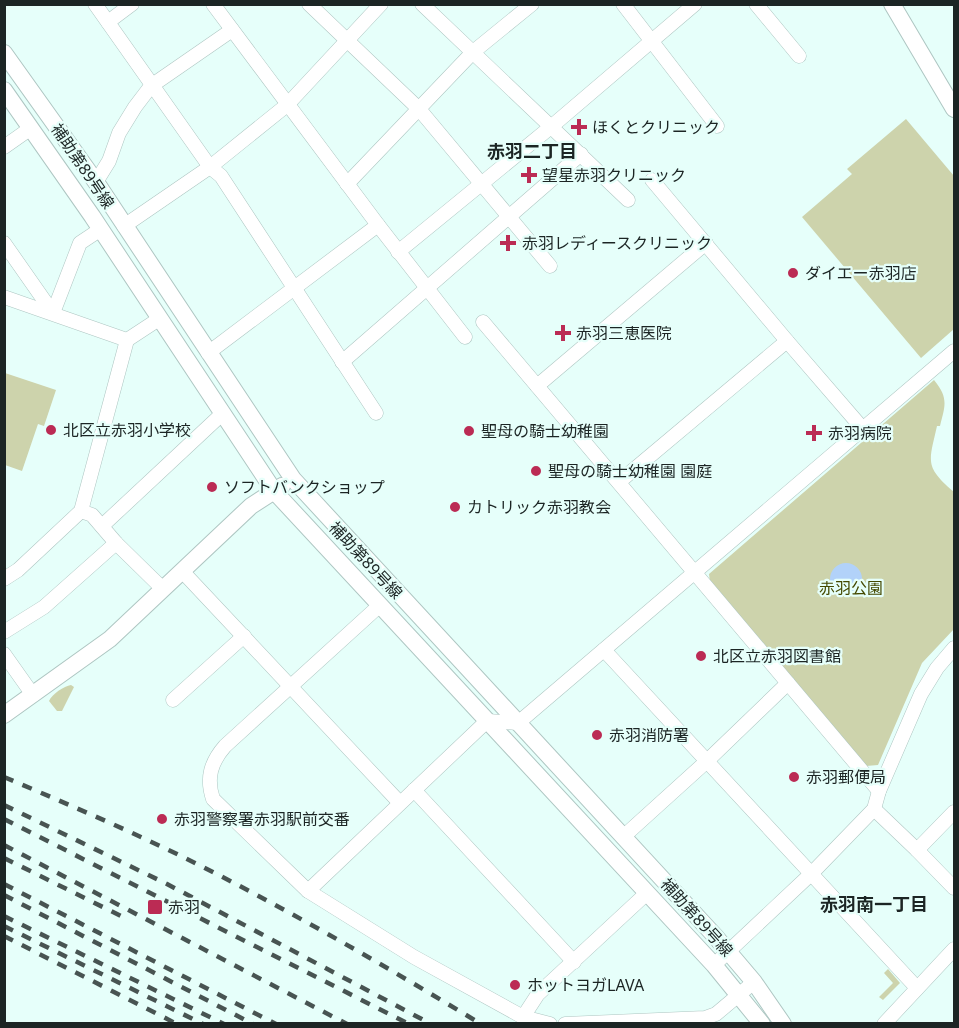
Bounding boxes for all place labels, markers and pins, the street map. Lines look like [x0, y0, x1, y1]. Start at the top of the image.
place label: ほくとクリニック [592, 116, 720, 138]
marker: ほくとクリニック [570, 118, 588, 136]
place label: 望星赤羽クリニック [542, 164, 686, 186]
marker: 望星赤羽クリニック [520, 166, 538, 184]
place label: 赤羽レディースクリニック [522, 232, 712, 254]
marker: 赤羽レディースクリニック [499, 234, 517, 252]
place label: ダイエー赤羽店 [805, 262, 917, 284]
marker: ダイエー赤羽店 [786, 266, 800, 280]
place label: 赤羽三恵医院 [576, 322, 672, 344]
marker: 赤羽三恵医院 [554, 324, 572, 342]
place label: 北区立赤羽小学校 [63, 419, 191, 441]
place label: 聖母の騎士幼稚園 [481, 420, 609, 442]
place label: 赤羽病院 [828, 422, 892, 444]
marker: 北区立赤羽小学校 [44, 423, 58, 437]
marker: 聖母の騎士幼稚園 [462, 424, 476, 438]
marker: 赤羽病院 [805, 424, 823, 442]
place label: 聖母の騎士幼稚園 園庭 [548, 460, 712, 482]
marker: 聖母の騎士幼稚園 園庭 [529, 464, 543, 478]
place label: ソフトバンクショップ [224, 476, 385, 498]
marker: ソフトバンクショップ [205, 480, 219, 494]
place label: カトリック赤羽教会 [467, 496, 611, 518]
marker: カトリック赤羽教会 [448, 500, 462, 514]
place label: 北区立赤羽図書館 [713, 645, 841, 667]
marker: 北区立赤羽図書館 [694, 649, 708, 663]
place label: 赤羽消防署 [609, 724, 689, 746]
marker: 赤羽消防署 [590, 728, 604, 742]
place label: 赤羽郵便局 [806, 766, 886, 788]
marker: 赤羽郵便局 [787, 770, 801, 784]
place label: 赤羽警察署赤羽駅前交番 [174, 808, 350, 830]
marker: 赤羽警察署赤羽駅前交番 [155, 812, 169, 826]
place label: 赤羽 [168, 896, 200, 918]
marker: 赤羽 [146, 898, 164, 916]
place label: ホットヨガLAVA [527, 974, 645, 996]
marker: ホットヨガLAVA [508, 978, 522, 992]

